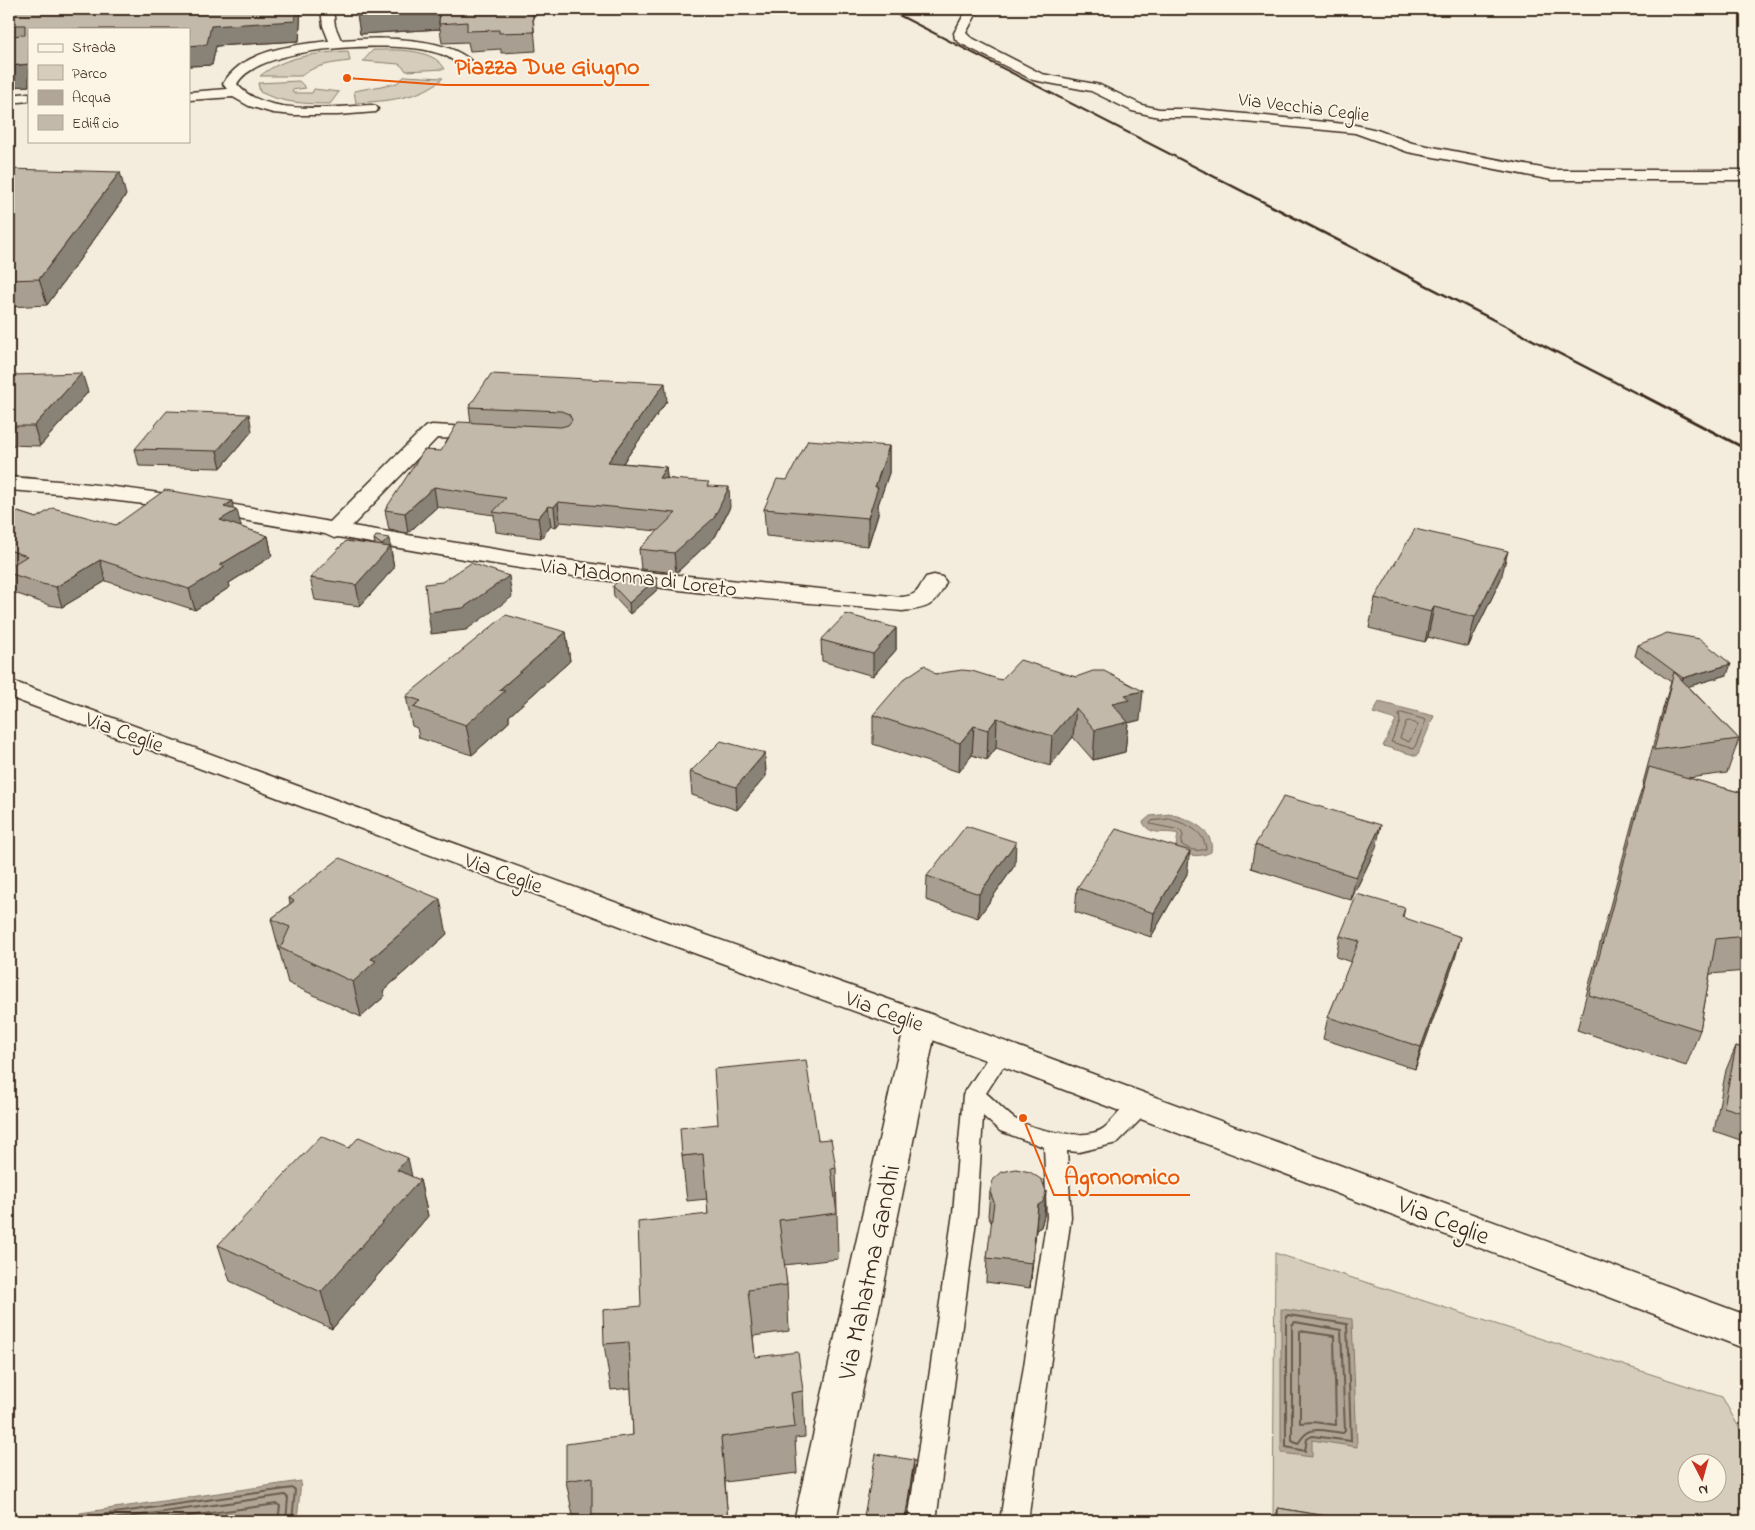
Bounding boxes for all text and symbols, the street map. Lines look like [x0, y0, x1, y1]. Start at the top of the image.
legend [28, 28, 190, 142]
text: Strada [72, 37, 116, 59]
callout: Piazza Due Giugno [445, 46, 649, 85]
text: Piazza Due Giugno [455, 51, 639, 87]
text: Parco [72, 63, 107, 85]
text: Acqua [72, 87, 111, 109]
street label: Via Vecchia Ceglie [1235, 87, 1371, 132]
text: Edificio [72, 113, 119, 135]
street label: Via Madonna di Loreto [538, 551, 739, 607]
street label: Via Ceglie [79, 705, 168, 764]
street label: Via Ceglie [458, 846, 547, 905]
street label: Via Ceglie [839, 984, 928, 1043]
callout: Agronomico [1054, 1156, 1190, 1195]
street label: Via Mahatma Gandhi [829, 1161, 912, 1385]
text: Agronomico [1064, 1161, 1180, 1197]
street label: Via Ceglie [1390, 1186, 1495, 1257]
north arrow [1678, 1452, 1728, 1502]
text: N [1697, 1479, 1709, 1500]

